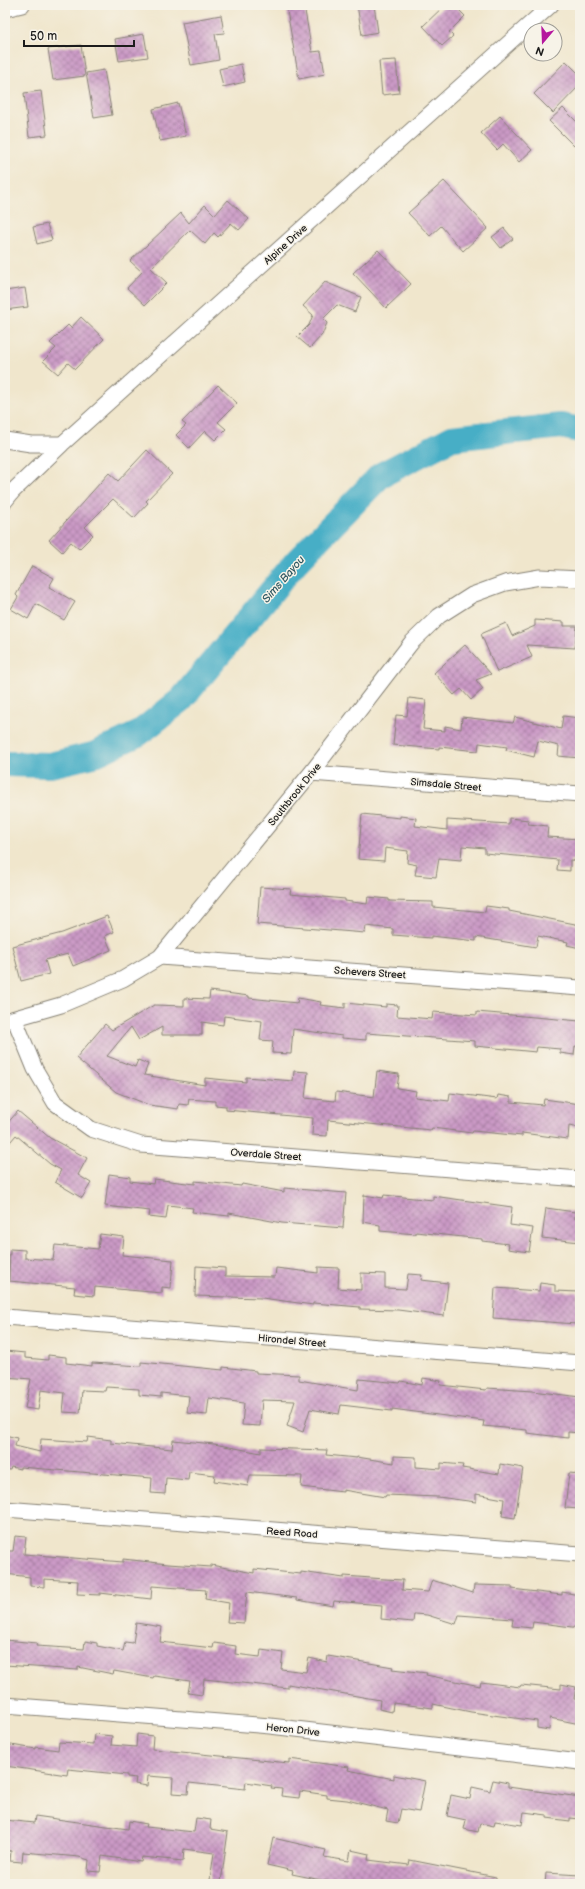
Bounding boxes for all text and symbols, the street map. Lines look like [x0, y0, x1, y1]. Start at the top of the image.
scale bar [24, 22, 134, 48]
north arrow [523, 22, 563, 62]
text: 50 m [30, 29, 57, 44]
text: N [534, 43, 546, 58]
street label: Alpine Drive [261, 222, 310, 267]
water label: Sims Bayou [259, 553, 307, 605]
street label: Southbrook Drive [266, 761, 324, 828]
street label: Simsdale Street [410, 776, 482, 794]
street label: Schevers Street [334, 965, 406, 981]
street label: Overdale Street [230, 1147, 302, 1163]
street label: Hirondel Street [257, 1332, 326, 1350]
street label: Reed Road [266, 1525, 318, 1541]
street label: Heron Drive [265, 1721, 321, 1739]

